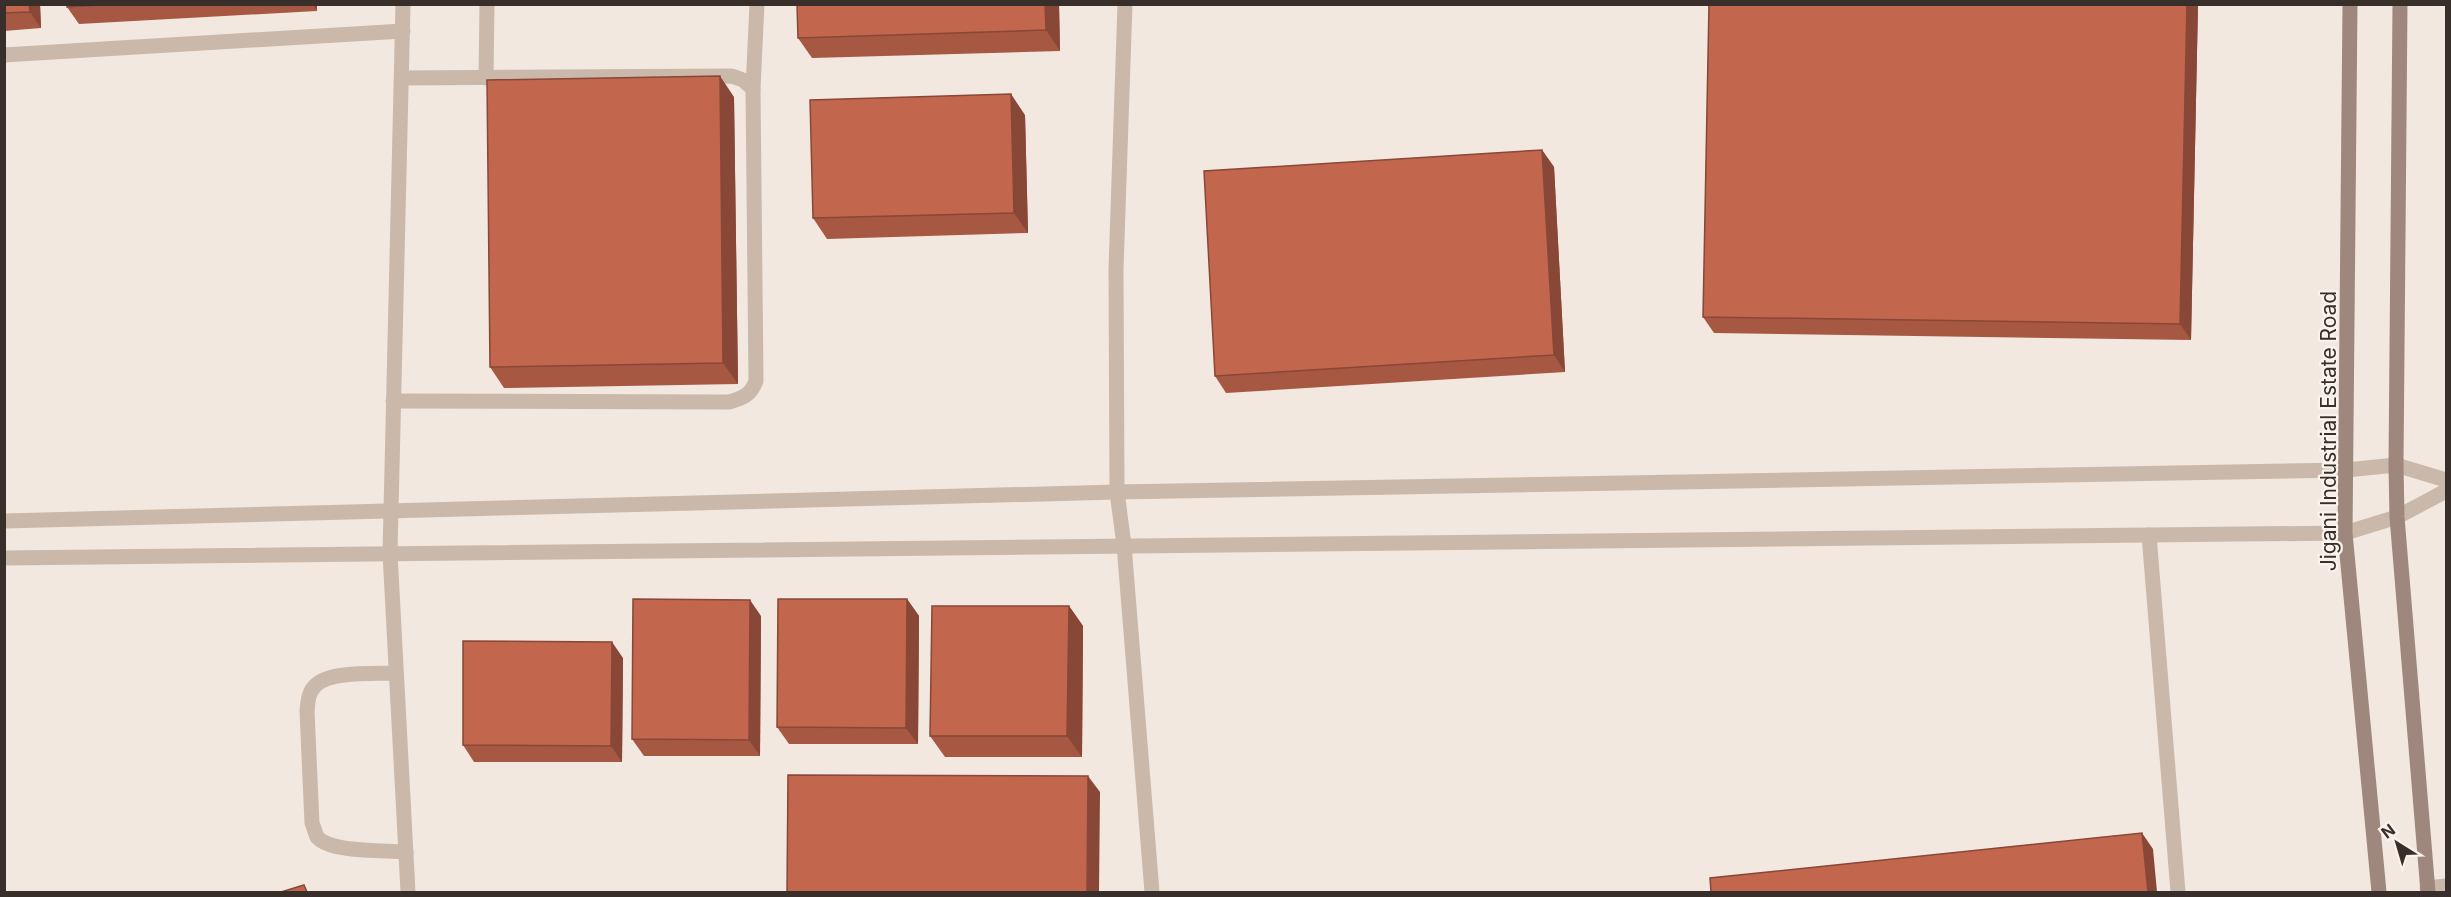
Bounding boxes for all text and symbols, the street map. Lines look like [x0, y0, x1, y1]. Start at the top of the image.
street label: Jigani Industrial Estate Road [2316, 291, 2341, 571]
north arrow [2367, 813, 2427, 873]
text: N [2377, 819, 2399, 843]

